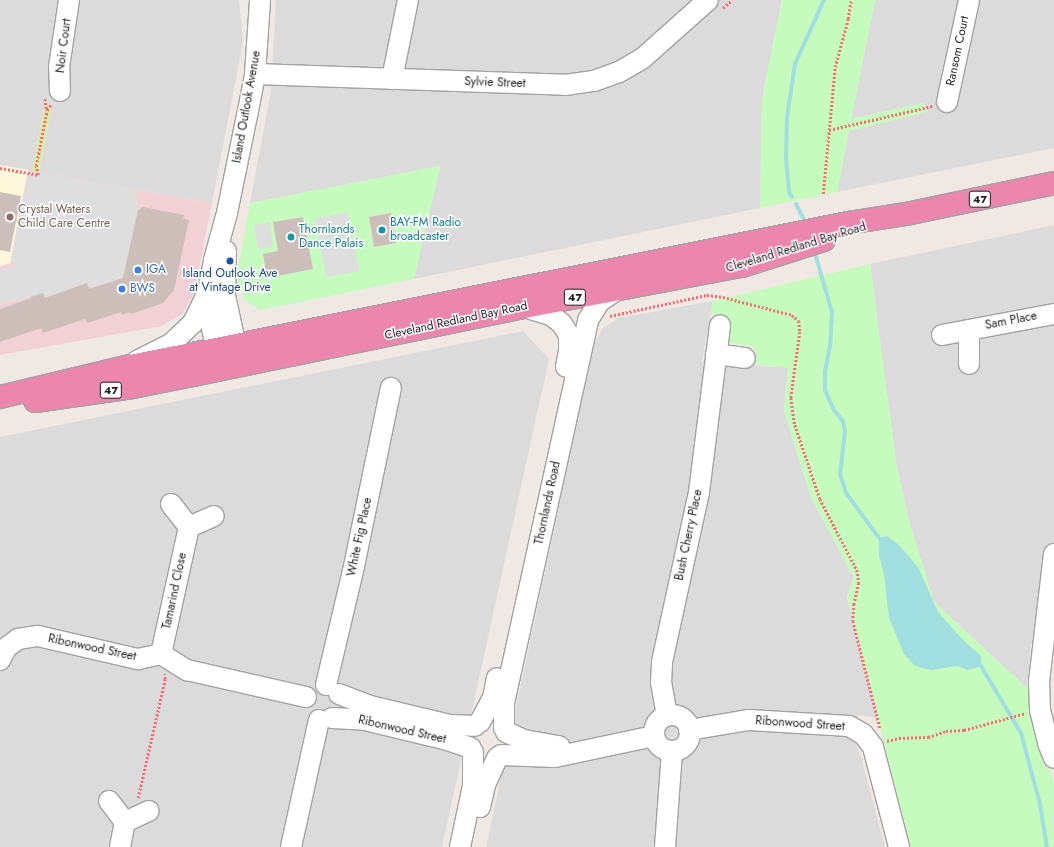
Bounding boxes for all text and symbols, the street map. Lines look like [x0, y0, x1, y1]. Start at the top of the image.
street label: Ransom Court [944, 15, 972, 87]
street label: Noir Court [54, 18, 74, 74]
street label: Island Outlook Avenue [230, 50, 264, 164]
street label: Sylvie Street [464, 75, 526, 91]
road number: 47 [968, 190, 992, 208]
place label: Crystal Waters Child Care Centre [18, 203, 110, 231]
marker: Crystal Waters Child Care Centre [5, 212, 15, 222]
place label: BAY-FM Radio broadcaster [390, 216, 461, 244]
street label: Cleveland Redland Bay Road [724, 220, 868, 276]
place label: Thornlands Dance Palais [299, 223, 363, 251]
marker: BAY-FM Radio broadcaster [377, 225, 387, 235]
marker: Thornlands Dance Palais [286, 232, 296, 242]
marker: Island Outlook Ave at Vintage Drive [225, 256, 235, 266]
place label: IGA [146, 263, 166, 277]
marker: IGA [133, 265, 143, 275]
place label: Island Outlook Ave at Vintage Drive [182, 267, 278, 295]
place label: BWS [130, 282, 155, 296]
marker: BWS [117, 284, 127, 294]
road number: 47 [563, 288, 587, 306]
street label: Cleveland Redland Bay Road [383, 299, 529, 343]
street label: Sam Place [984, 309, 1038, 333]
road number: 47 [99, 381, 123, 399]
street label: Thornlands Road [532, 460, 564, 546]
street label: Bush Cherry Place [672, 488, 706, 582]
street label: White Fig Place [345, 496, 375, 578]
street label: Tamarind Close [160, 551, 190, 631]
street label: Ribonwood Street [47, 632, 137, 664]
street label: Ribonwood Street [357, 713, 447, 747]
street label: Ribonwood Street [755, 714, 845, 734]

